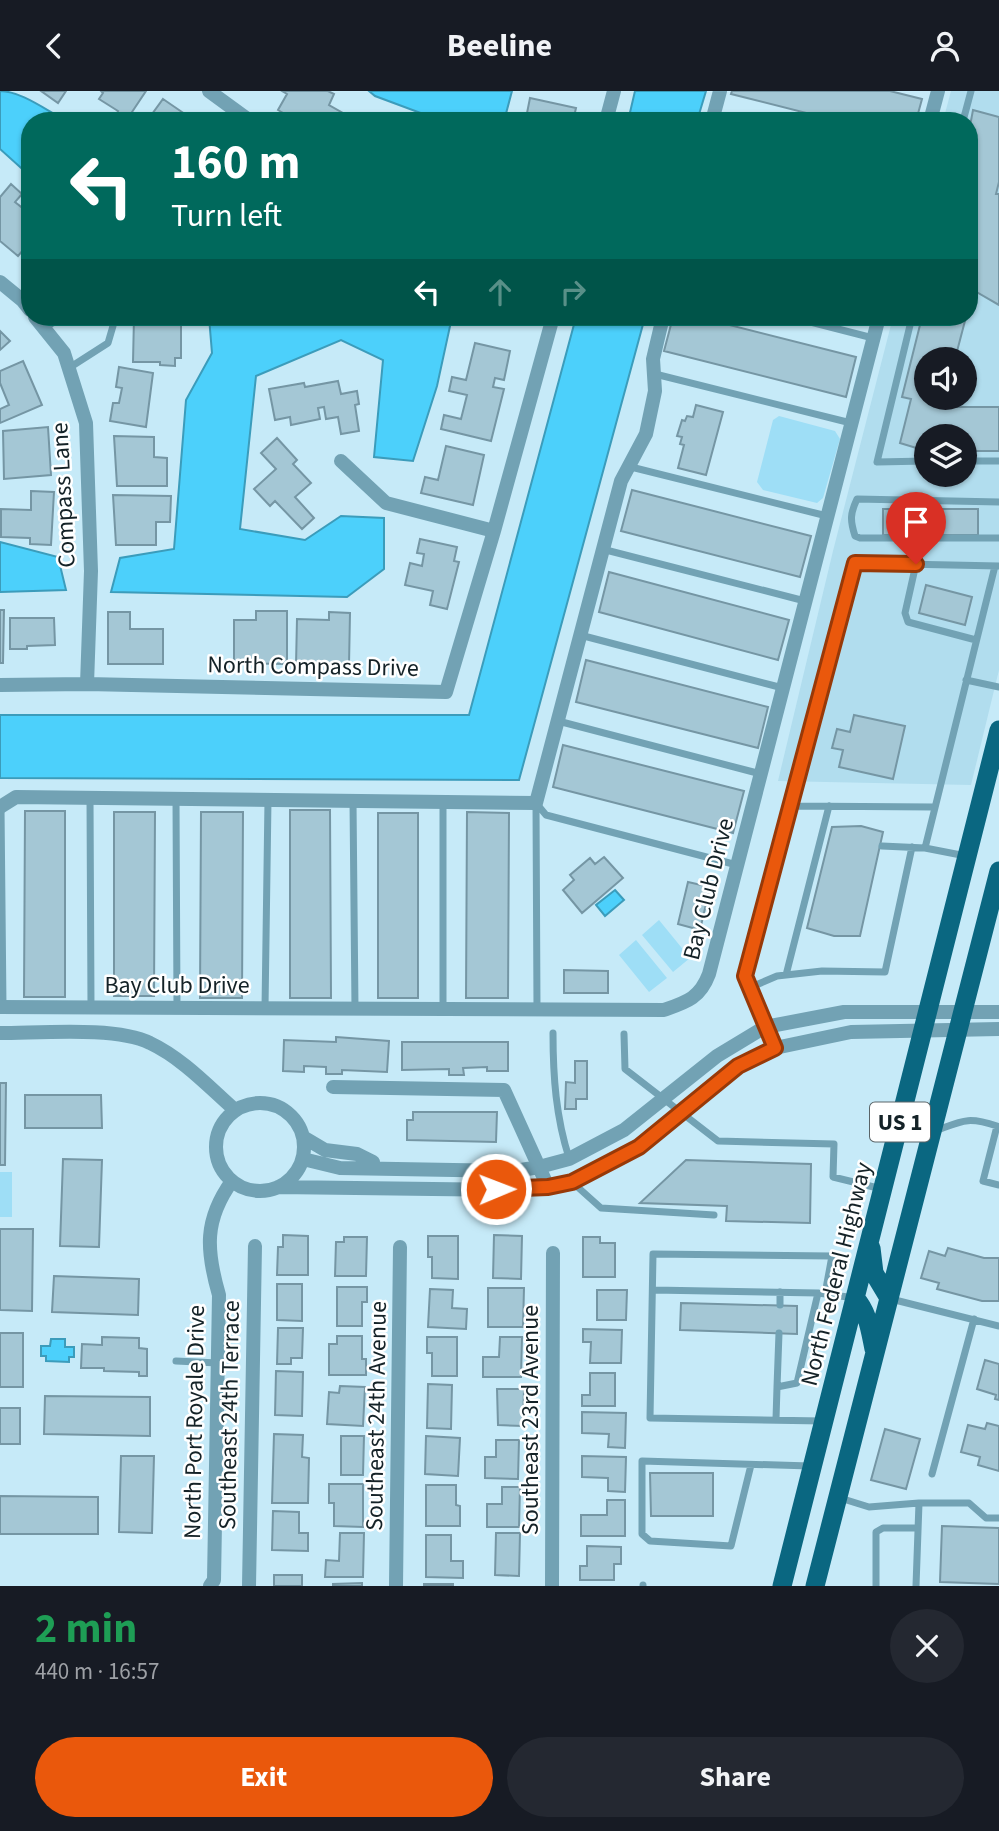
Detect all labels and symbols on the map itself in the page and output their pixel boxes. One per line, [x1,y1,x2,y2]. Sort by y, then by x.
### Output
street label: Compass Lane [42,421,85,568]
pin [886,492,946,564]
street label: North Compass Drive [207,647,419,686]
street label: Bay Club Drive [674,814,743,964]
street label: Bay Club Drive [104,968,250,1003]
road number: US 1 [870,1103,930,1141]
position arrow [459,1152,533,1226]
street label: North Federal Highway [792,1159,881,1390]
street label: Southeast 24th Terrace [210,1300,249,1530]
street label: Southeast 24th Avenue [357,1301,396,1531]
street label: North Port Royale Drive [175,1305,214,1539]
street label: Southeast 23rd Avenue [513,1305,548,1535]

